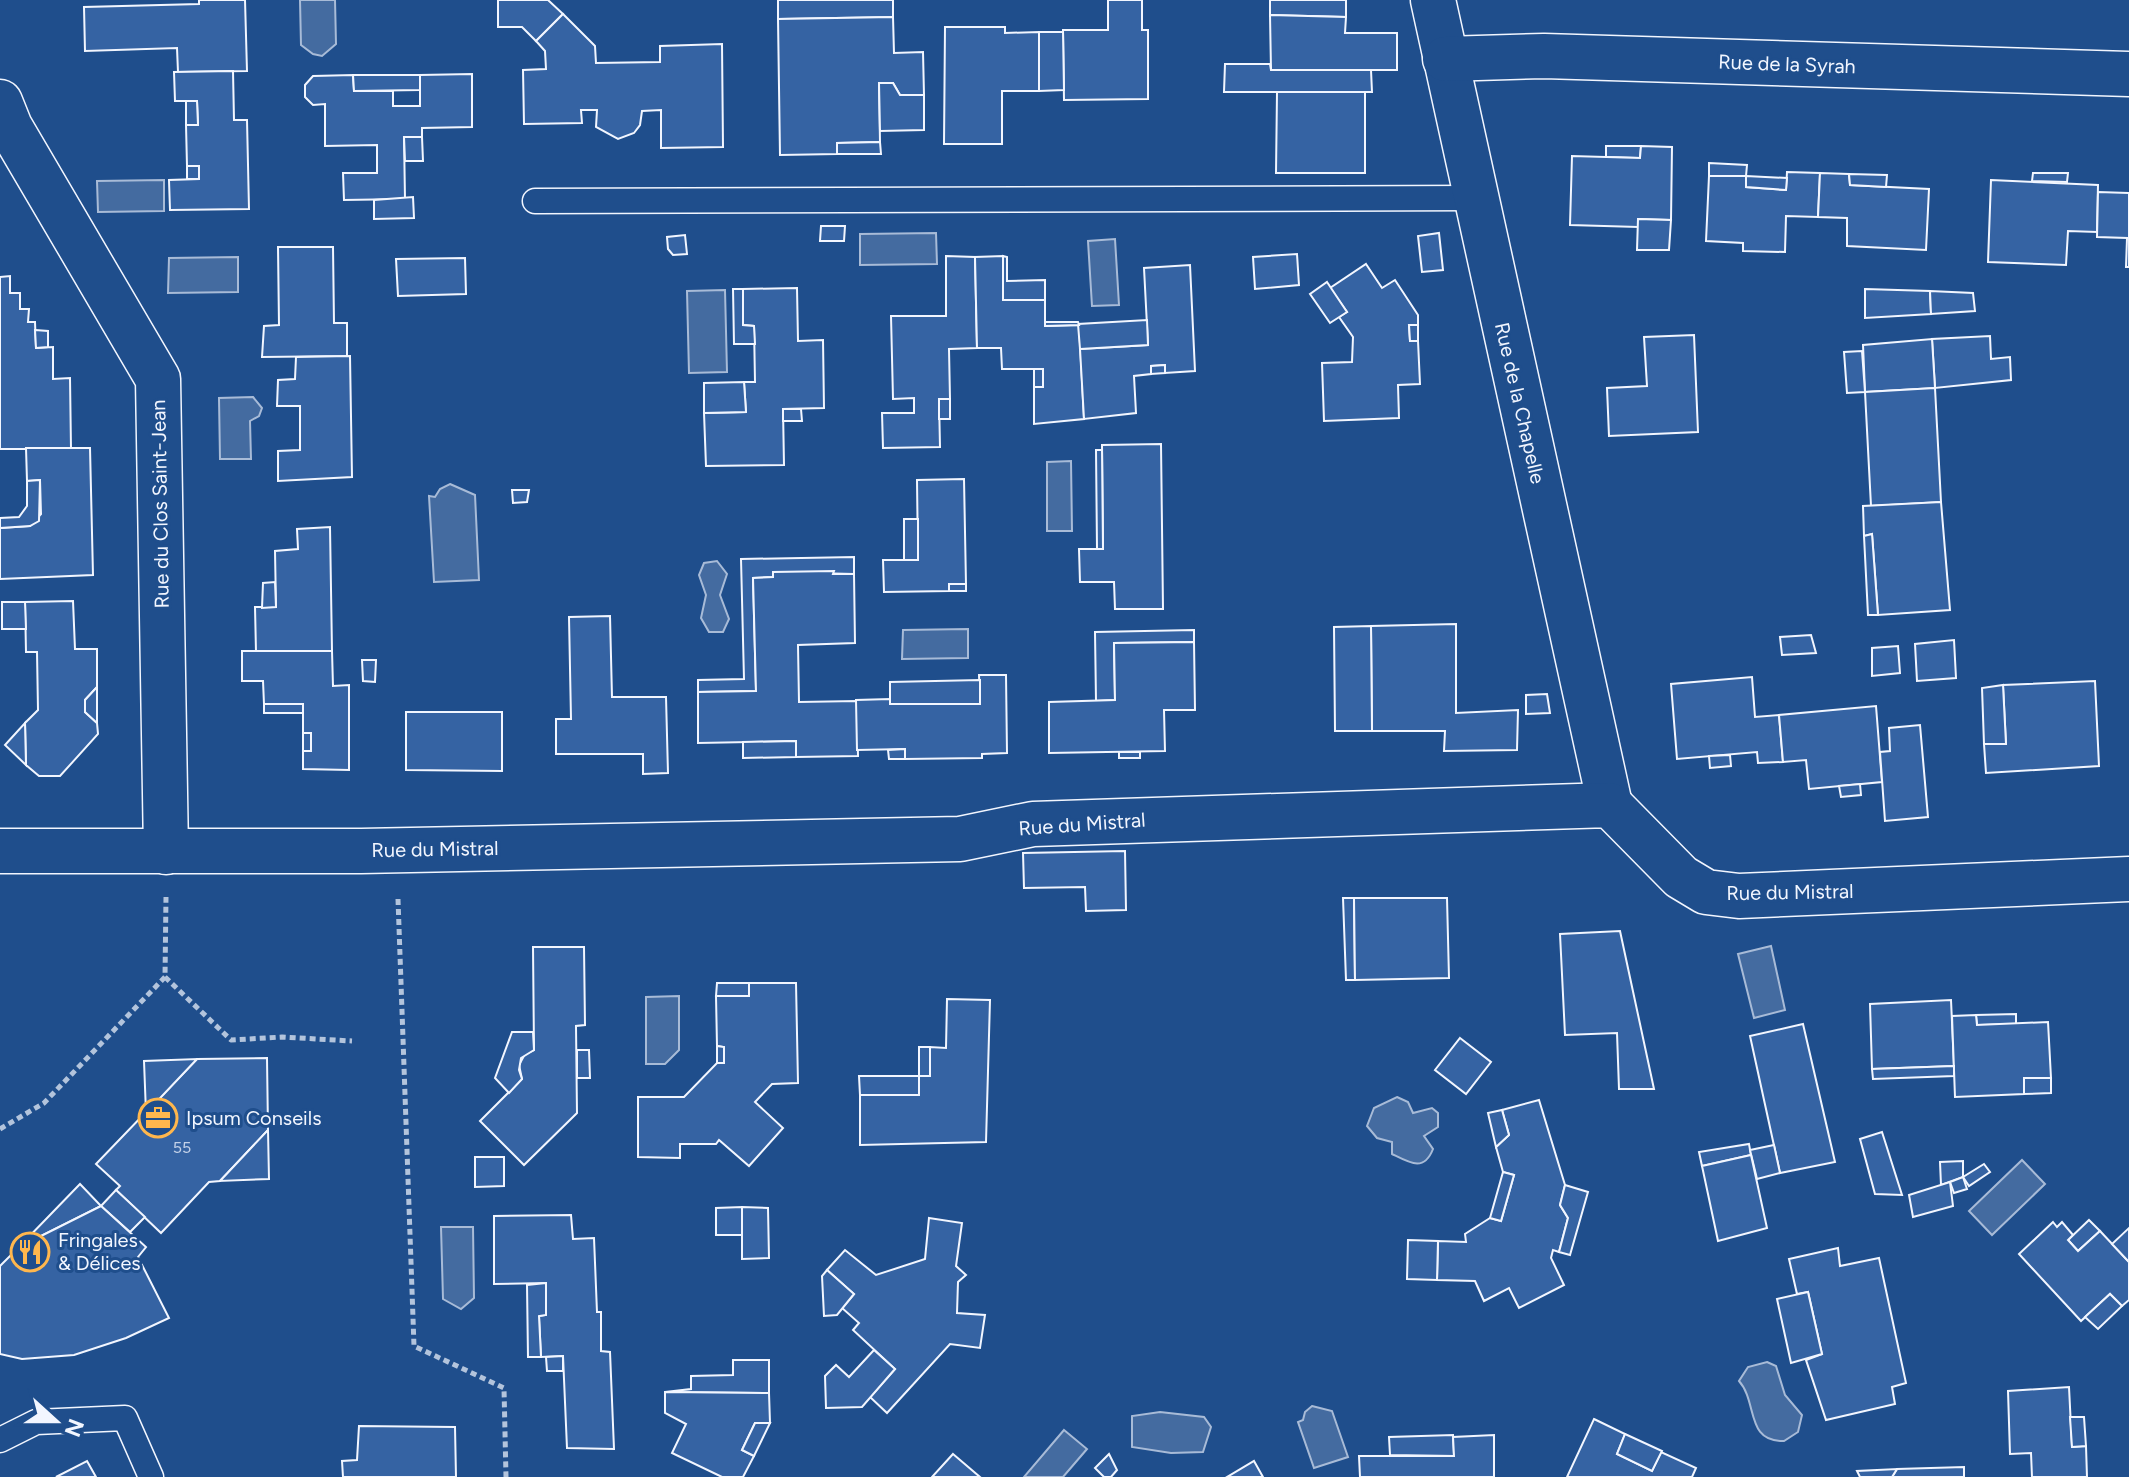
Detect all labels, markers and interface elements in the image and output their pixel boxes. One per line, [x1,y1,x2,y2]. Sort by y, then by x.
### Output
street label: Rue de la Syrah [1718,50,1856,78]
street label: Rue de la Chapelle [1490,320,1550,486]
street label: Rue du Clos Saint-Jean [146,399,174,609]
street label: Rue du Mistral [1018,808,1146,840]
street label: Rue du Mistral [371,836,499,862]
street label: Rue du Mistral [1726,879,1854,905]
office icon: Ipsum Conseils [137,1097,179,1139]
place label: Ipsum Conseils [186,1106,321,1130]
house number: 55 [173,1138,191,1157]
place label: Fringales & Délices [58,1228,141,1275]
restaurant icon: Fringales & Délices [9,1231,51,1273]
north arrow [16,1381,96,1461]
text: N [59,1415,90,1441]

